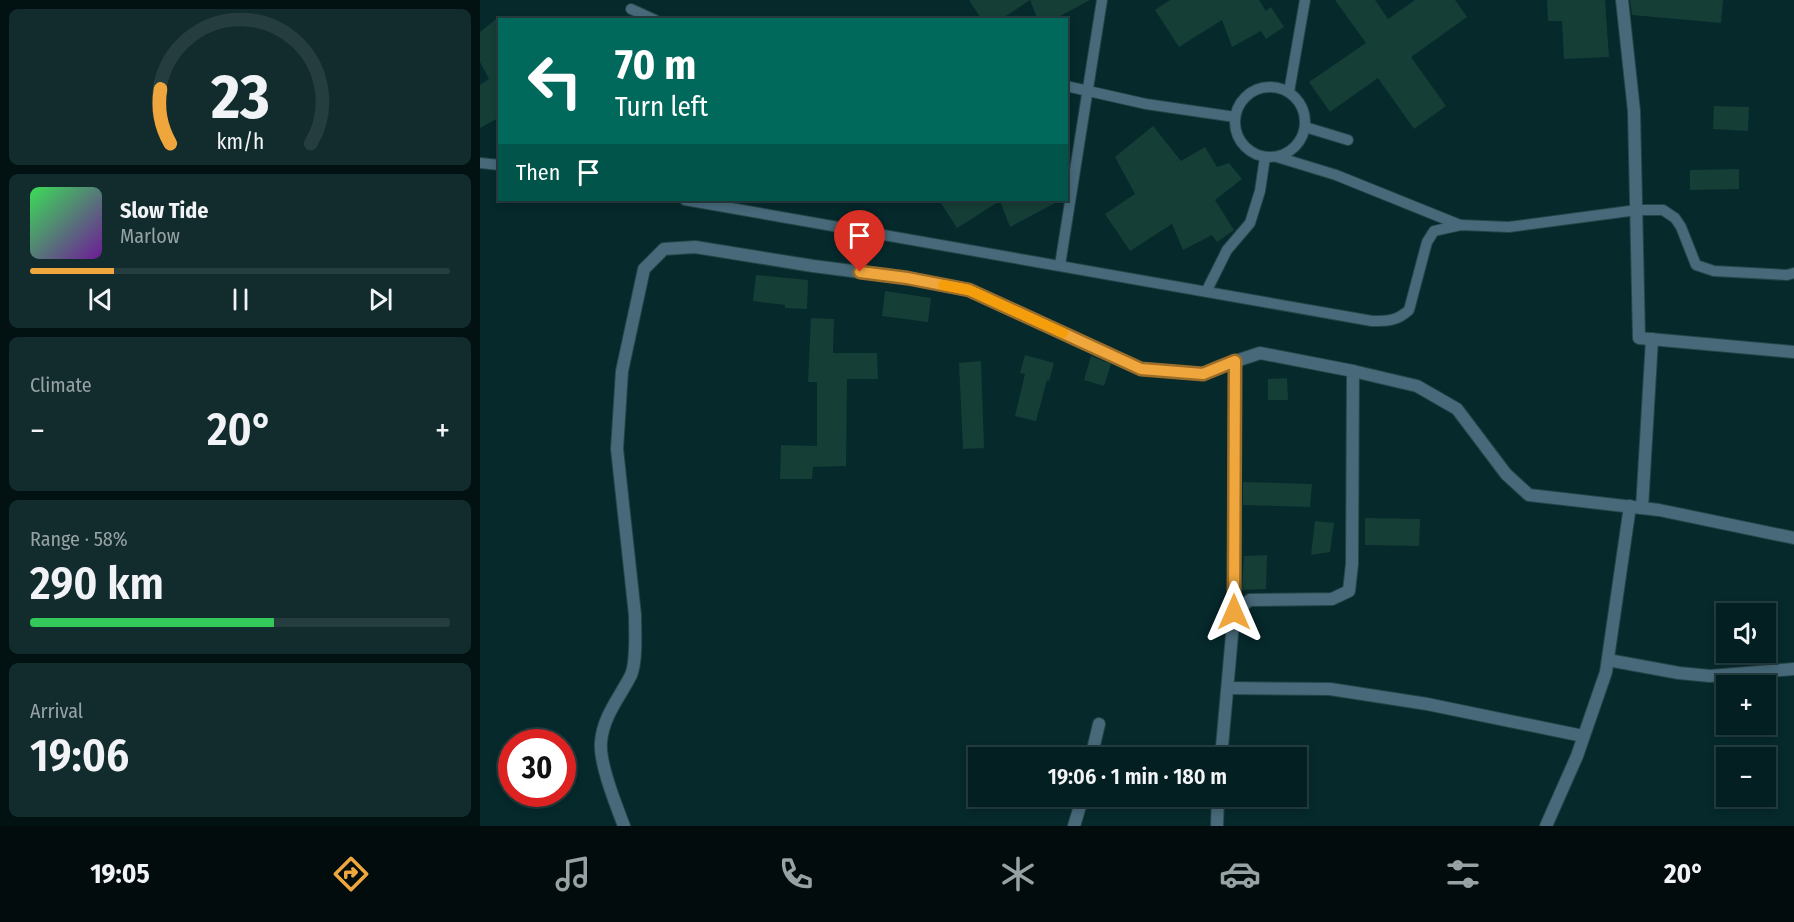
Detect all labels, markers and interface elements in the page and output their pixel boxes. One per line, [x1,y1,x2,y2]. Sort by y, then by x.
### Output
text: 70 m [615,40,696,90]
icon: left [516,42,594,120]
text: 23 [210,60,269,135]
text: Turn left [615,91,708,123]
text: km/h [216,129,264,155]
icon: arrive [572,156,605,189]
text: Then [516,159,560,186]
text: Slow Tide [120,197,208,224]
pin [834,210,885,272]
icon: arrive [843,219,876,252]
text: Marlow [120,224,180,248]
icon: previous [84,283,117,316]
icon: pause [224,283,257,316]
icon: next [364,283,397,316]
text: Climate [30,373,92,397]
text: 20° [207,403,273,457]
text: − [30,411,45,451]
text: + [435,411,450,451]
text: Range · 58% [30,527,128,551]
text: 290 km [30,557,164,611]
position arrow [1202,580,1266,644]
map controls [1716,603,1776,807]
button: sound [1716,603,1776,663]
button: + [1716,675,1776,735]
text: Arrival [30,699,83,723]
text: 19:06 [30,729,129,783]
speed limit sign: 30 [498,729,576,807]
button: − [1716,747,1776,807]
text: 19:06 · 1 min · 180 m [1048,763,1227,790]
icon: directions [330,853,372,895]
icon: music [552,853,594,895]
icon: phone [775,853,817,895]
icon: climate [997,853,1039,895]
icon: car [1219,853,1261,895]
icon: filters [1442,853,1484,895]
text: 19:05 [90,858,150,890]
text: 20° [1664,858,1704,890]

